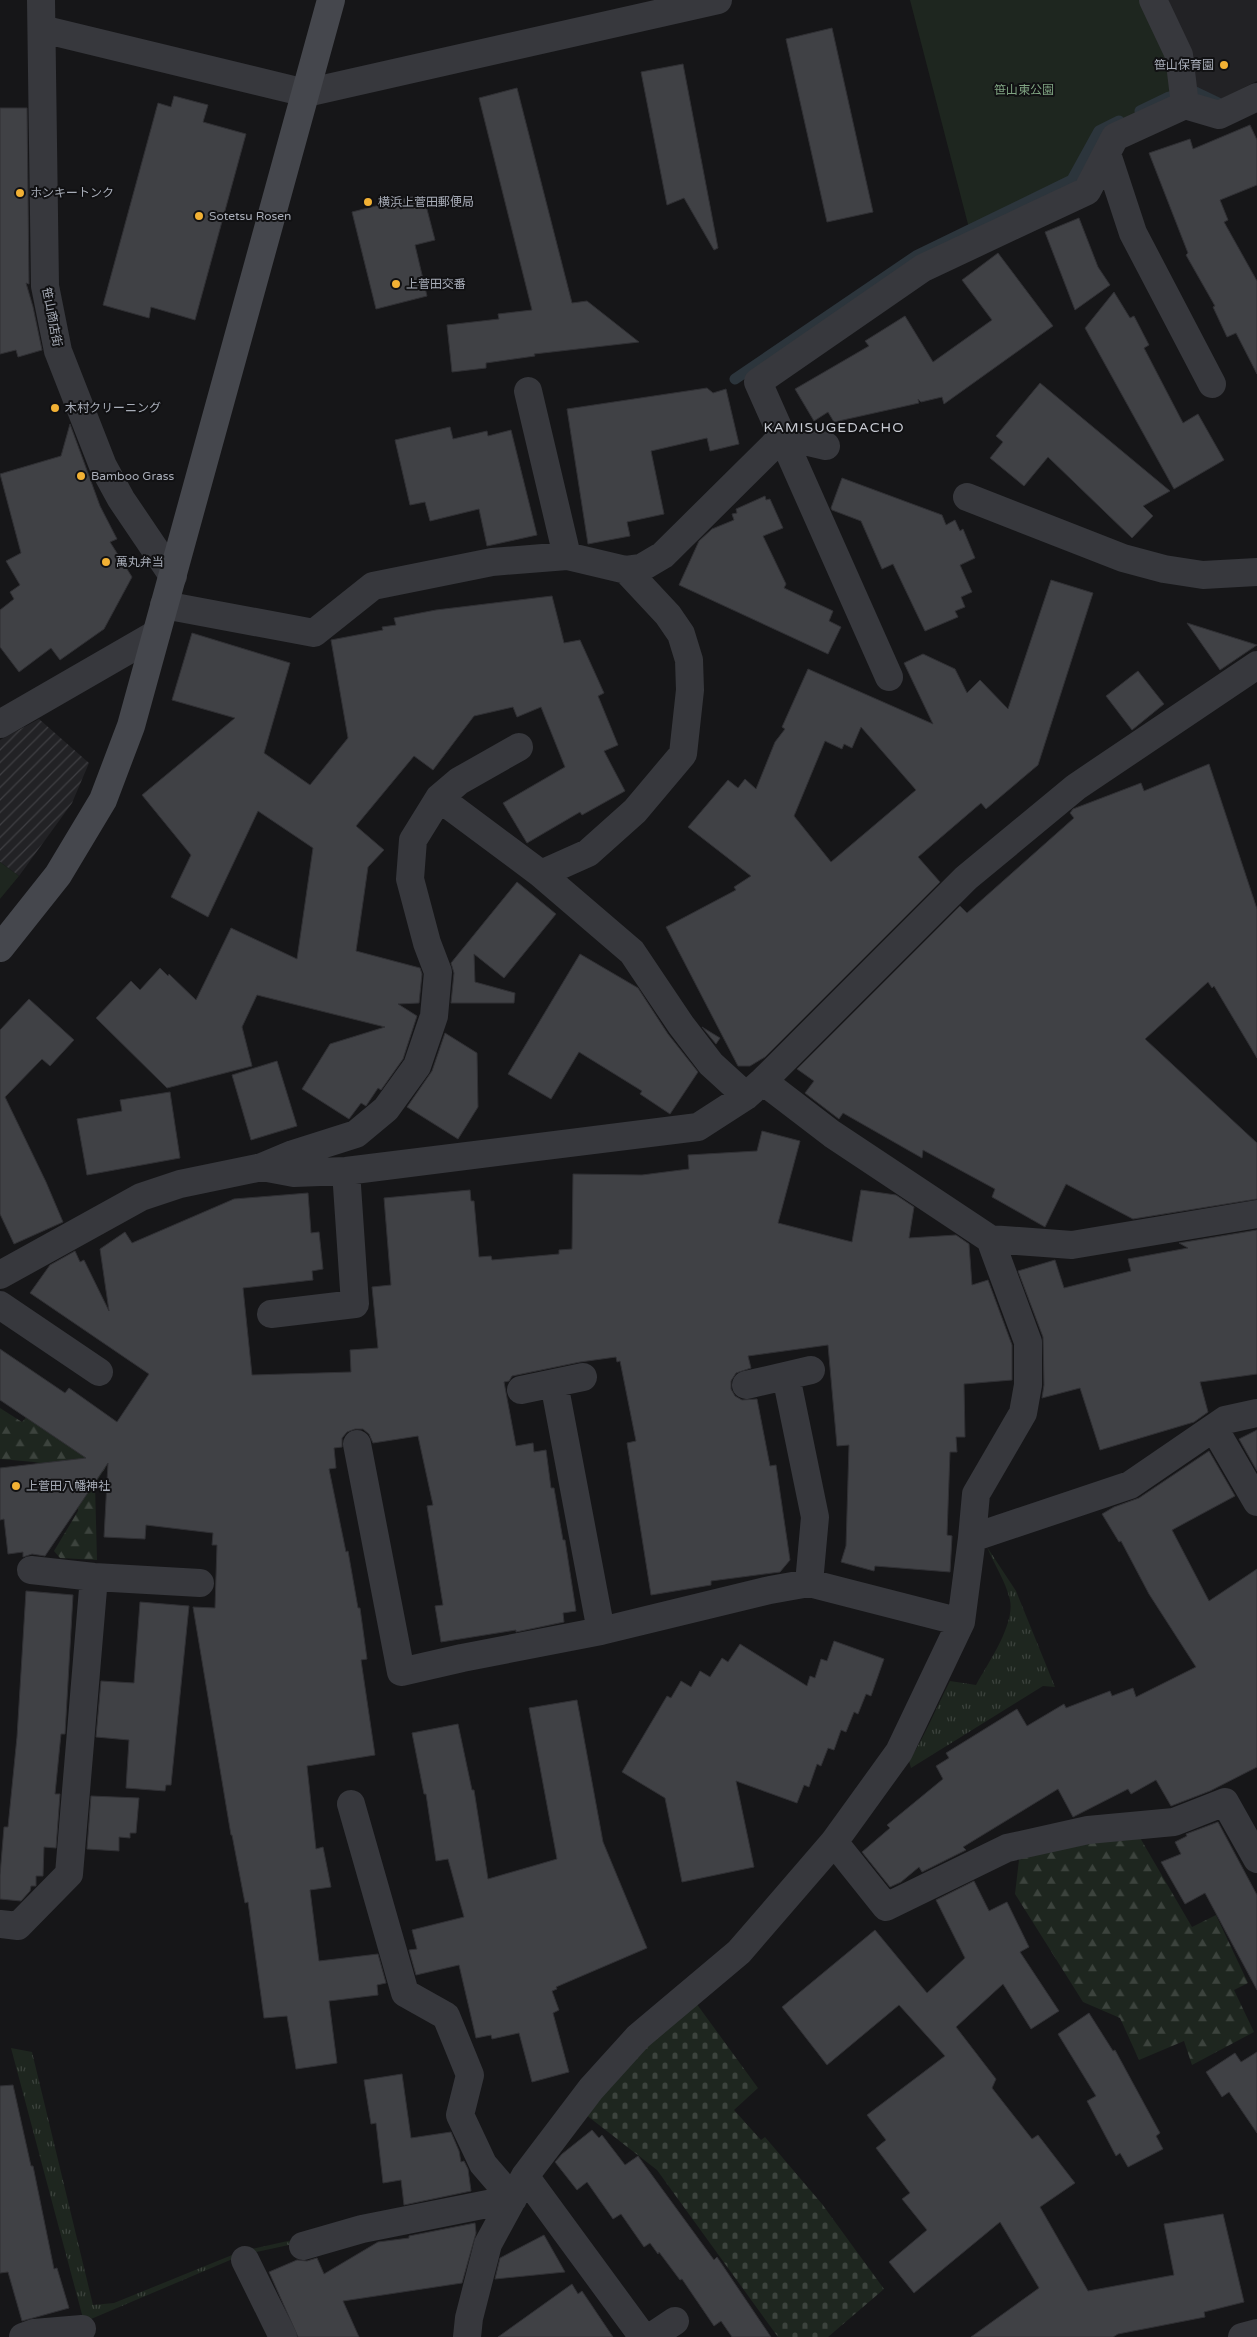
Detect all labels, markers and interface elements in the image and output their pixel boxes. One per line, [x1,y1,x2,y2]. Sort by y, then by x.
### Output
place label: 笹山保育園 [1154,58,1214,72]
marker: 笹山保育園 [1218,59,1230,71]
park label: 笹山東公園 [994,83,1054,97]
place label: ホンキートンク [30,186,114,200]
marker: ホンキートンク [14,187,26,199]
place label: 横浜上菅田郵便局 [378,195,474,209]
marker: 横浜上菅田郵便局 [362,196,374,208]
place label: Sotetsu Rosen [209,209,291,223]
marker: Sotetsu Rosen [193,210,205,222]
place label: 上菅田交番 [406,277,466,291]
marker: 上菅田交番 [390,278,402,290]
street label: 笹山商店街 [39,286,65,348]
place label: 木村クリーニング [65,401,161,415]
marker: 木村クリーニング [49,402,61,414]
district label: KAMISUGEDACHO [763,419,905,436]
place label: Bamboo Grass [91,469,175,483]
marker: Bamboo Grass [75,470,87,482]
place label: 萬丸弁当 [116,555,164,569]
marker: 萬丸弁当 [100,556,112,568]
place label: 上菅田八幡神社 [26,1479,110,1493]
marker: 上菅田八幡神社 [10,1480,22,1492]

